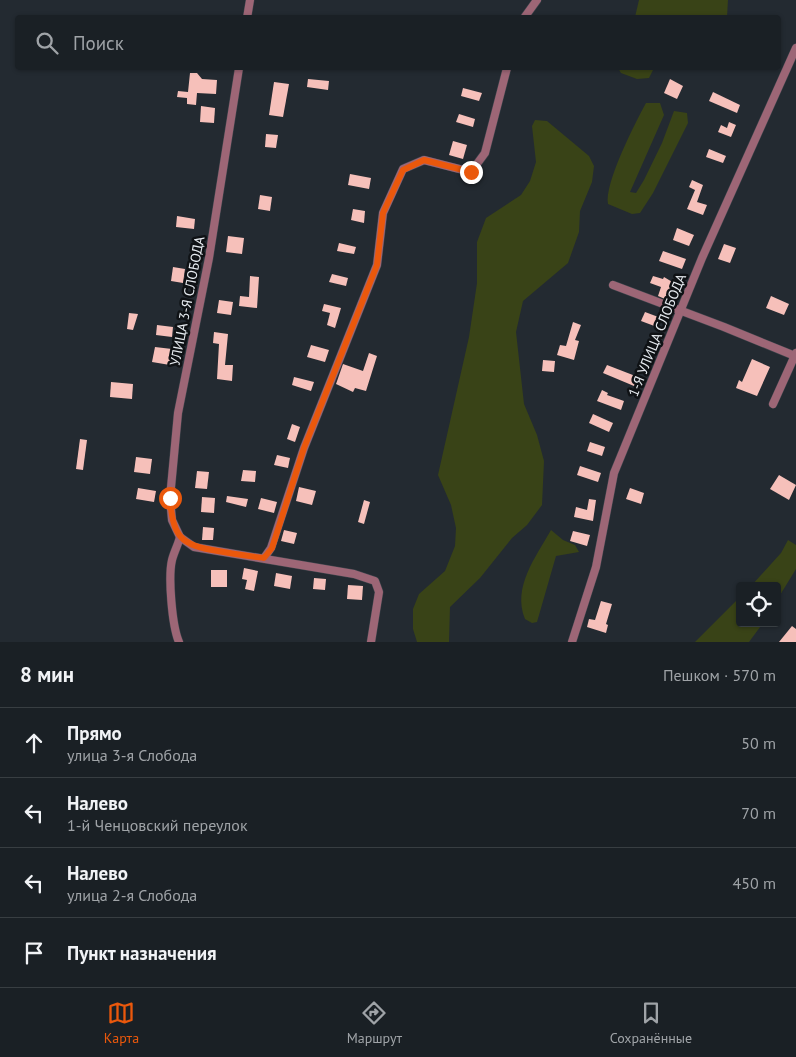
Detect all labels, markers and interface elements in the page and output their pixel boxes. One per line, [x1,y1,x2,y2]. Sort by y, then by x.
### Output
search box [15,15,781,70]
icon: search [33,29,61,57]
text: Поиск [73,31,124,55]
route end [460,161,483,184]
street label: УЛИЦА 3-Я СЛОБОДА [166,234,209,367]
street label: 1-Я УЛИЦА СЛОБОДА [624,270,690,399]
route start [159,487,182,510]
map controls [736,582,781,627]
button: locate [736,582,781,627]
text: 8 мин [20,661,74,688]
text: Пешком · 570 m [663,665,776,685]
text: Прямо [67,721,122,745]
icon: ahead [20,729,48,757]
text: 50 m [741,733,776,753]
text: улица 3-я Слобода [67,745,197,765]
text: Налево [67,791,128,815]
icon: left [20,799,48,827]
text: 70 m [741,803,776,823]
text: 1-й Ченцовский переулок [67,815,248,835]
text: Налево [67,861,128,885]
icon: left [20,869,48,897]
text: 450 m [733,873,776,893]
text: улица 2-я Слобода [67,885,197,905]
icon: arrive [20,939,48,967]
text: Пункт назначения [67,941,217,965]
tab: Карта [104,999,139,1047]
tab: Маршрут [347,999,402,1047]
tab: Сохранённые [610,999,692,1047]

